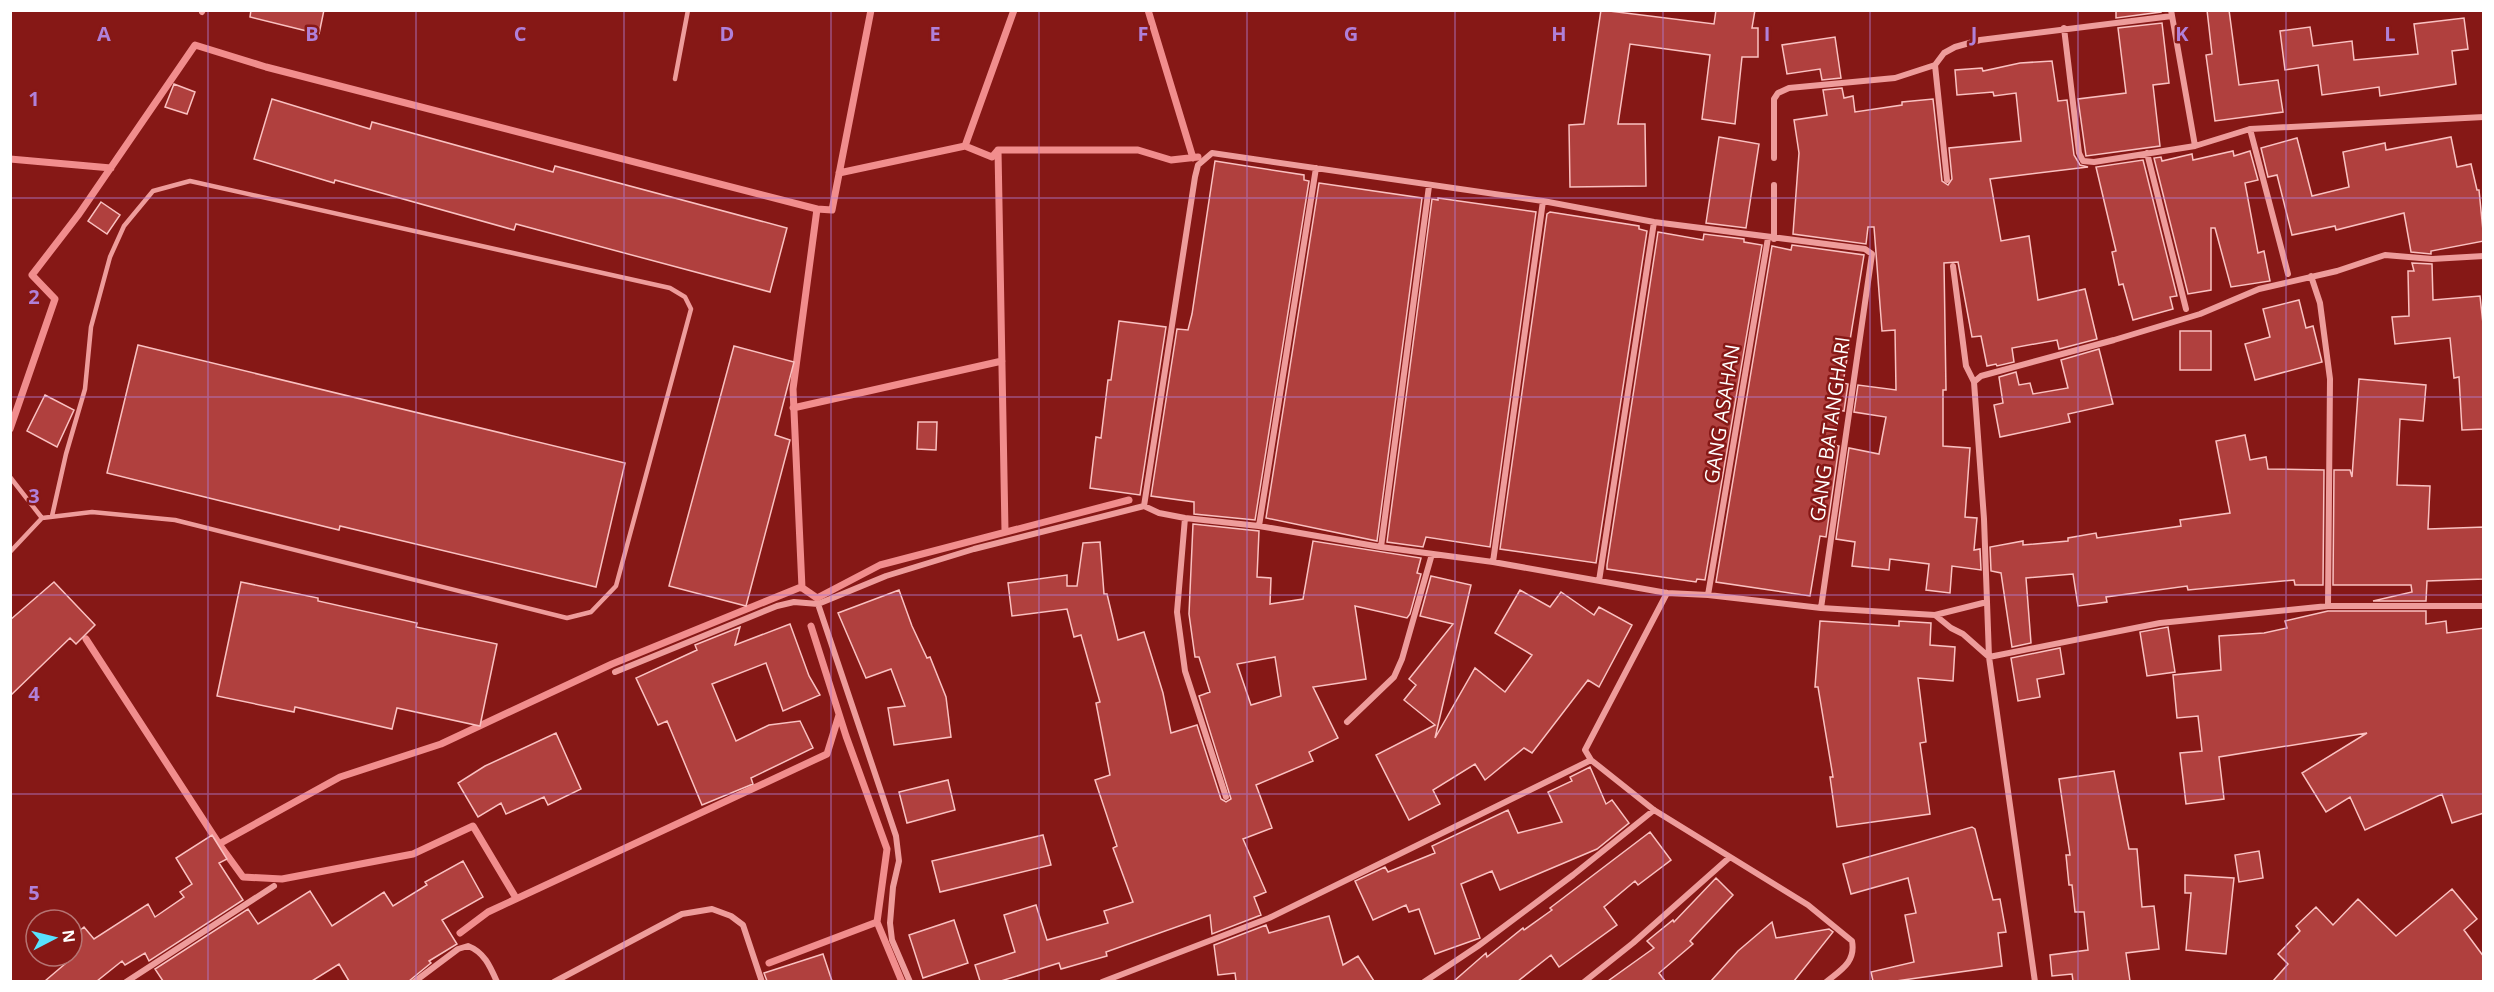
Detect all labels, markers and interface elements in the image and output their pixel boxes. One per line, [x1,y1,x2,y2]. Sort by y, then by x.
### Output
text: A [97,20,111,47]
text: B [305,20,319,47]
text: C [514,20,527,47]
text: D [720,20,734,47]
text: E [929,20,941,47]
text: F [1138,20,1148,47]
text: G [1344,20,1358,47]
text: H [1551,20,1567,47]
text: I [1764,20,1770,47]
text: J [1969,20,1977,47]
text: K [2175,20,2189,47]
text: L [2384,20,2396,47]
text: 1 [28,85,40,112]
text: 2 [28,283,40,310]
street label: GANG BATANGHARI [1803,335,1856,523]
street label: GANG ASAHAN [1697,342,1746,486]
text: 3 [28,482,40,509]
text: 4 [28,680,40,707]
text: 5 [28,879,40,906]
north arrow [24,908,84,968]
text: N [57,928,81,944]

